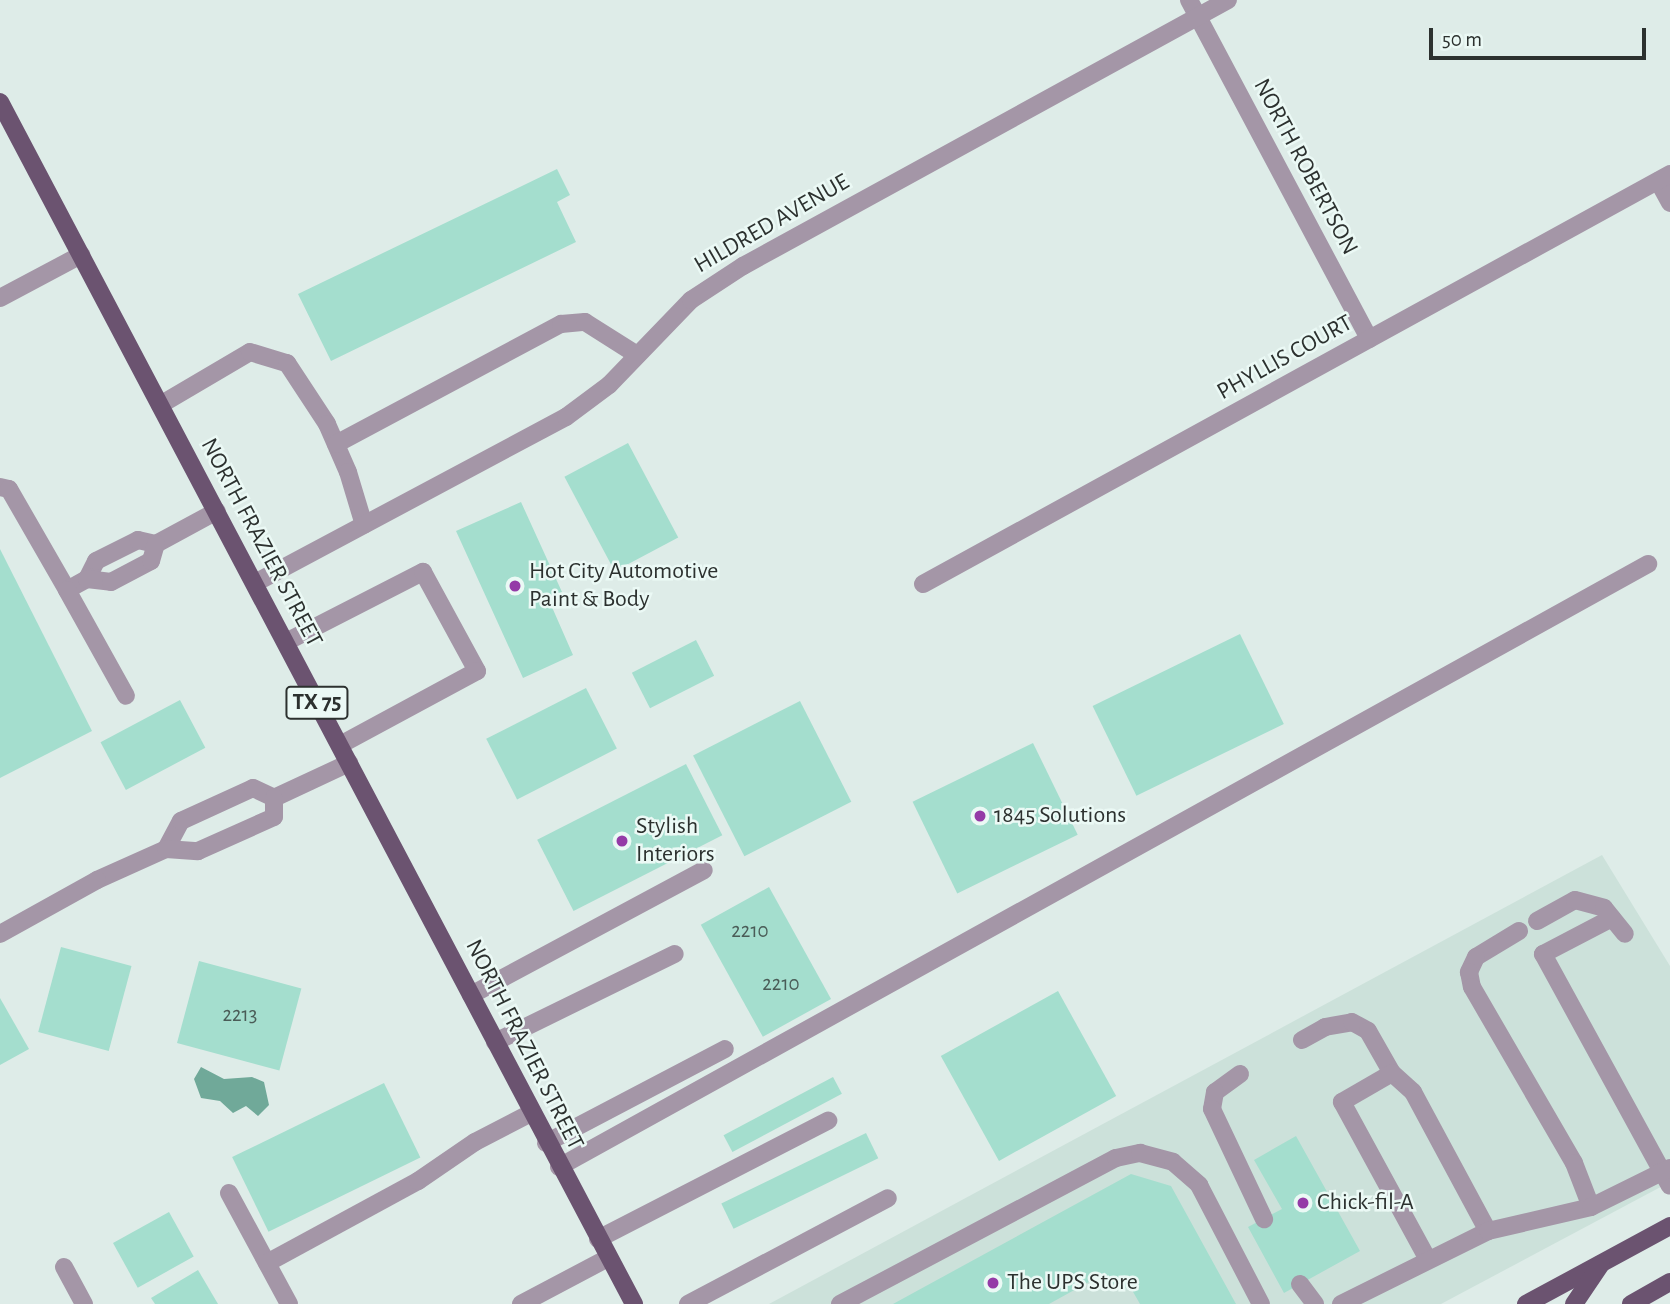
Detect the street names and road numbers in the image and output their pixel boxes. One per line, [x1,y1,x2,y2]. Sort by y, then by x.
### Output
street label: NORTH ROBERTSON [1246,74,1364,260]
street label: HILDRED AVENUE [689,168,855,280]
street label: PHYLLIS COURT [1212,309,1358,407]
street label: NORTH FRAZIER STREET [194,434,328,652]
road number: TX 75 [284,684,350,722]
street label: NORTH FRAZIER STREET [458,935,590,1155]

